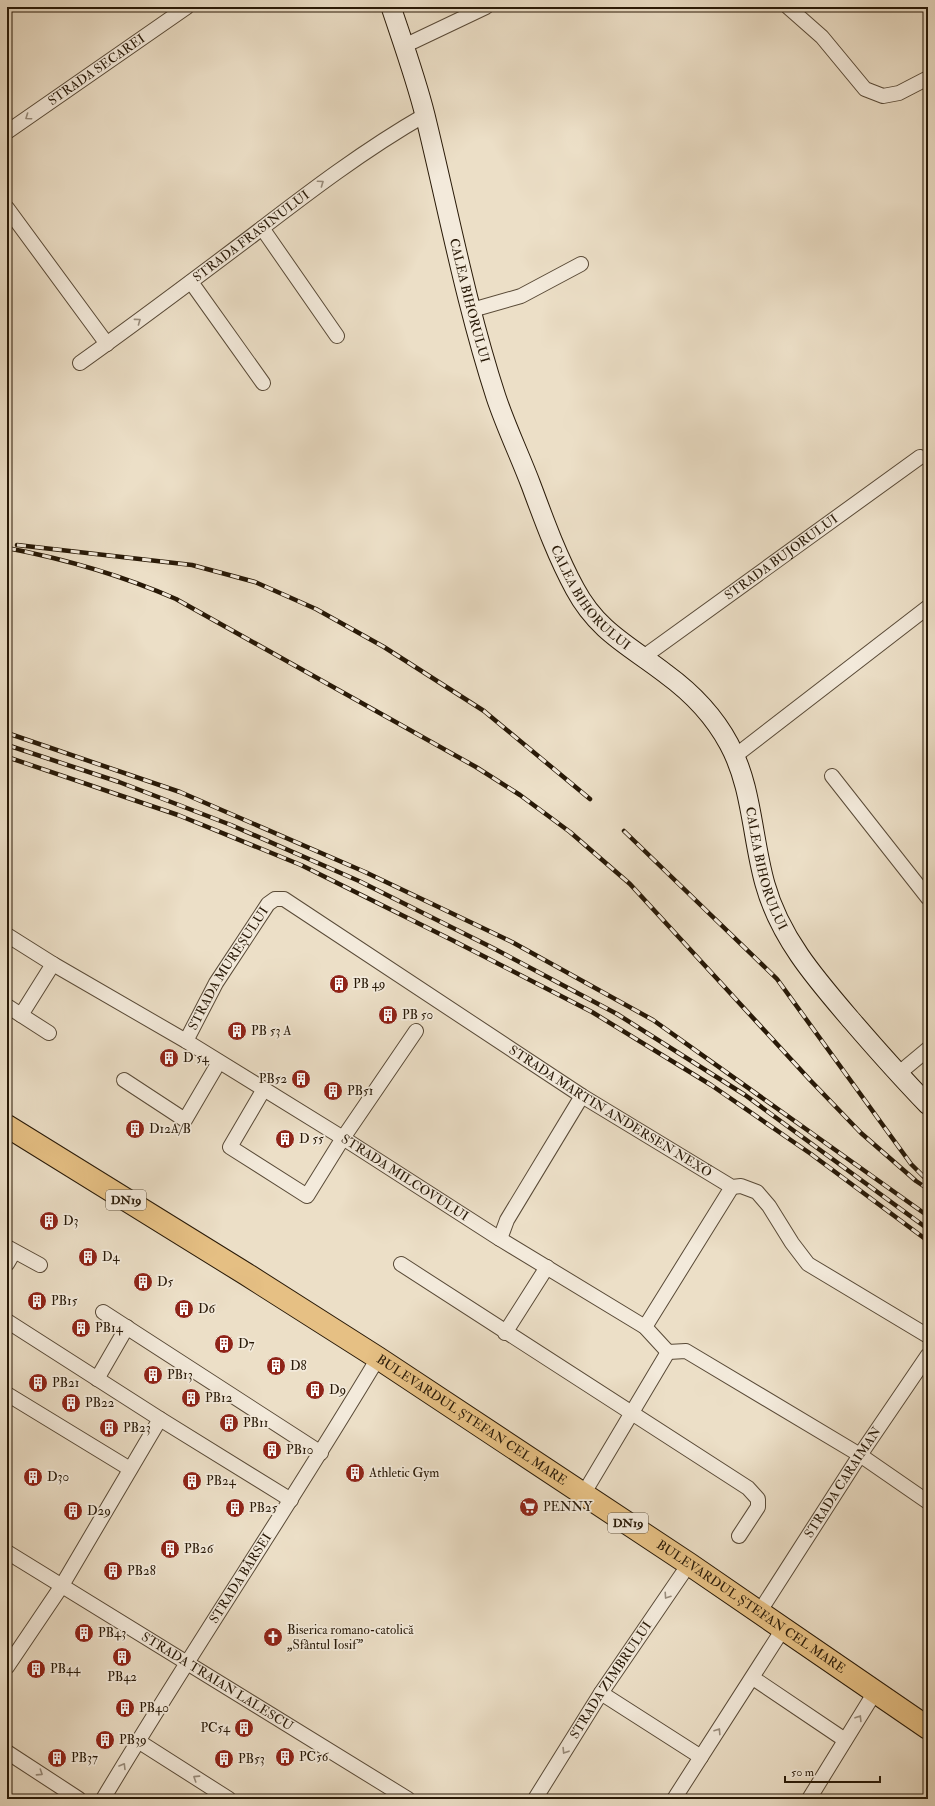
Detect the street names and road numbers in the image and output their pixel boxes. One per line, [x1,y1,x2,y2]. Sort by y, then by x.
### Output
street label: STRADA SECAREI [45,31,148,109]
street label: STRADA FRASINULUI [190,187,313,285]
street label: CALEA BIHORULUI [446,237,493,365]
street label: STRADA BUJORULUI [722,511,841,604]
street label: CALEA BIHORULUI [547,543,633,653]
street label: CALEA BIHORULUI [742,805,791,933]
street label: STRADA MUREȘULUI [185,904,272,1033]
street label: STRADA MARTIN ANDERSEN NEXÖ [506,1042,715,1181]
street label: STRADA MILCOVULUI [338,1131,471,1225]
road number: DN19 [106,1190,146,1210]
street label: BULEVARDUL ȘTEFAN CEL MARE [374,1351,570,1489]
street label: STRADA CARAIMAN [801,1424,885,1541]
road number: DN19 [608,1513,648,1533]
street label: STRADA BÂRSEI [206,1530,275,1626]
street label: BULEVARDUL ȘTEFAN CEL MARE [654,1537,848,1677]
street label: STRADA ZIMBRULUI [566,1618,655,1742]
street label: STRADA TRAIAN LALESCU [138,1629,296,1734]

